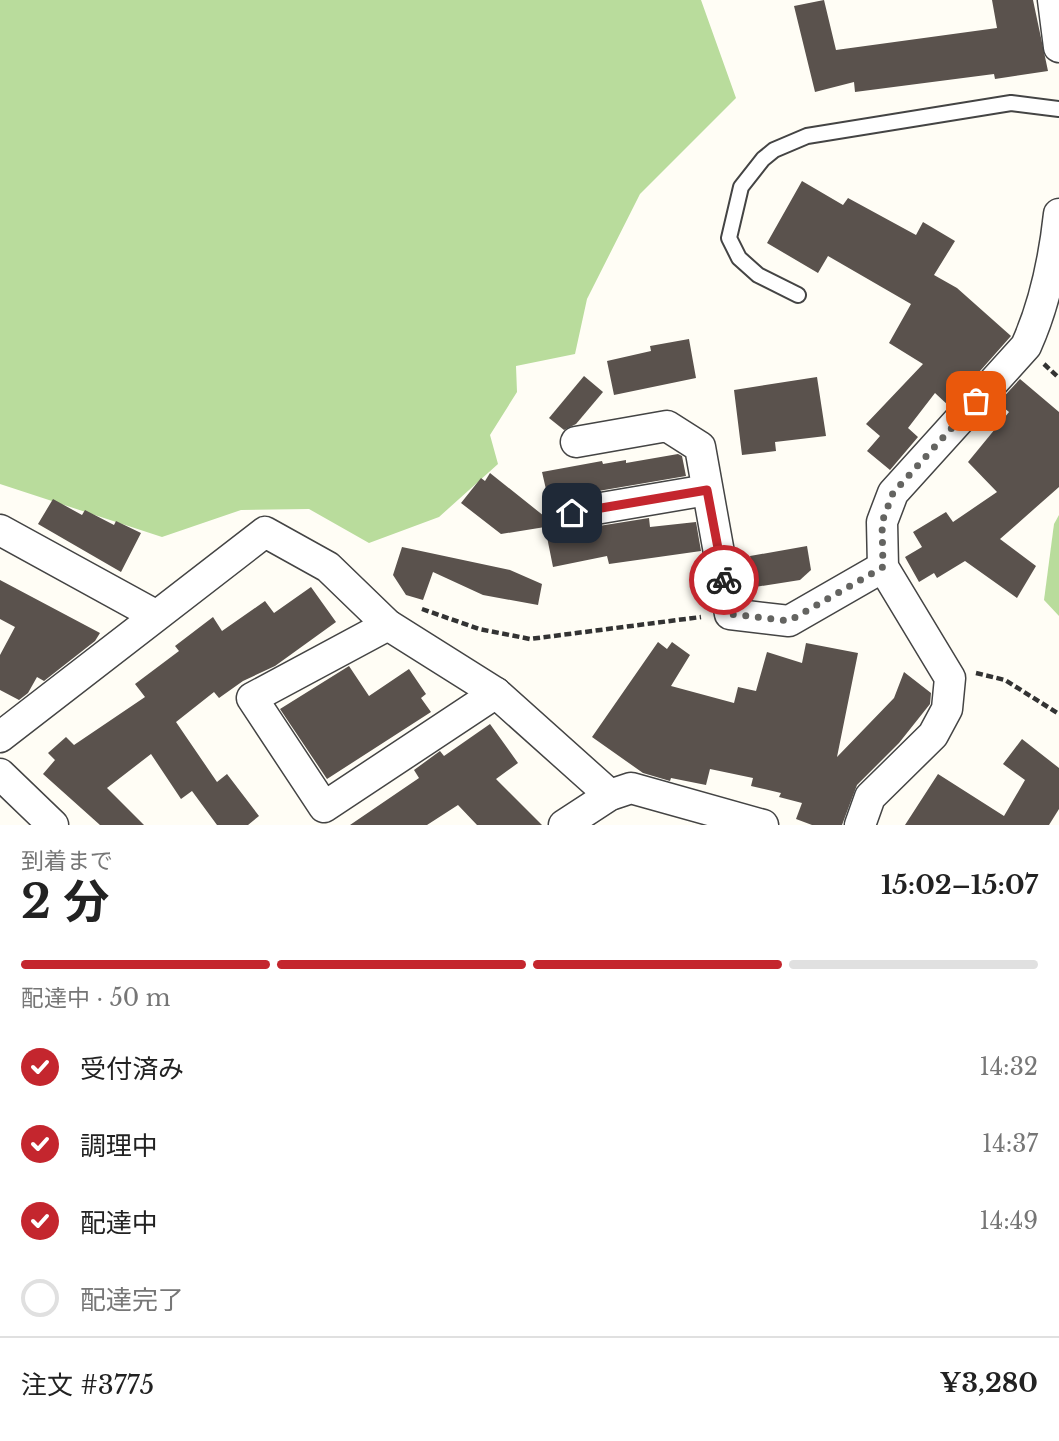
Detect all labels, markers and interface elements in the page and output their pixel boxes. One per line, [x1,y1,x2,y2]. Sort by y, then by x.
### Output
pin [946,371,1006,431]
icon: bag [957,382,995,420]
pin [542,483,602,543]
icon: home [553,494,591,532]
courier [689,545,759,615]
icon: bike [705,561,743,599]
text: 到着まで [21,847,113,875]
text: 15:02–15:07 [881,869,1038,901]
text: 2 分 [21,873,109,930]
text: 配達中 · 50 m [21,984,171,1012]
icon: check [21,1048,59,1086]
text: 受付済み [80,1053,184,1085]
text: 14:32 [979,1053,1038,1081]
icon: check [21,1125,59,1163]
text: 調理中 [80,1130,158,1162]
text: 14:37 [982,1130,1038,1158]
icon: check [21,1202,59,1240]
text: 配達中 [80,1207,158,1239]
text: 14:49 [979,1207,1038,1235]
text: 配達完了 [80,1284,184,1316]
text: ¥3,280 [939,1367,1038,1399]
text: 注文 #3775 [21,1369,154,1401]

